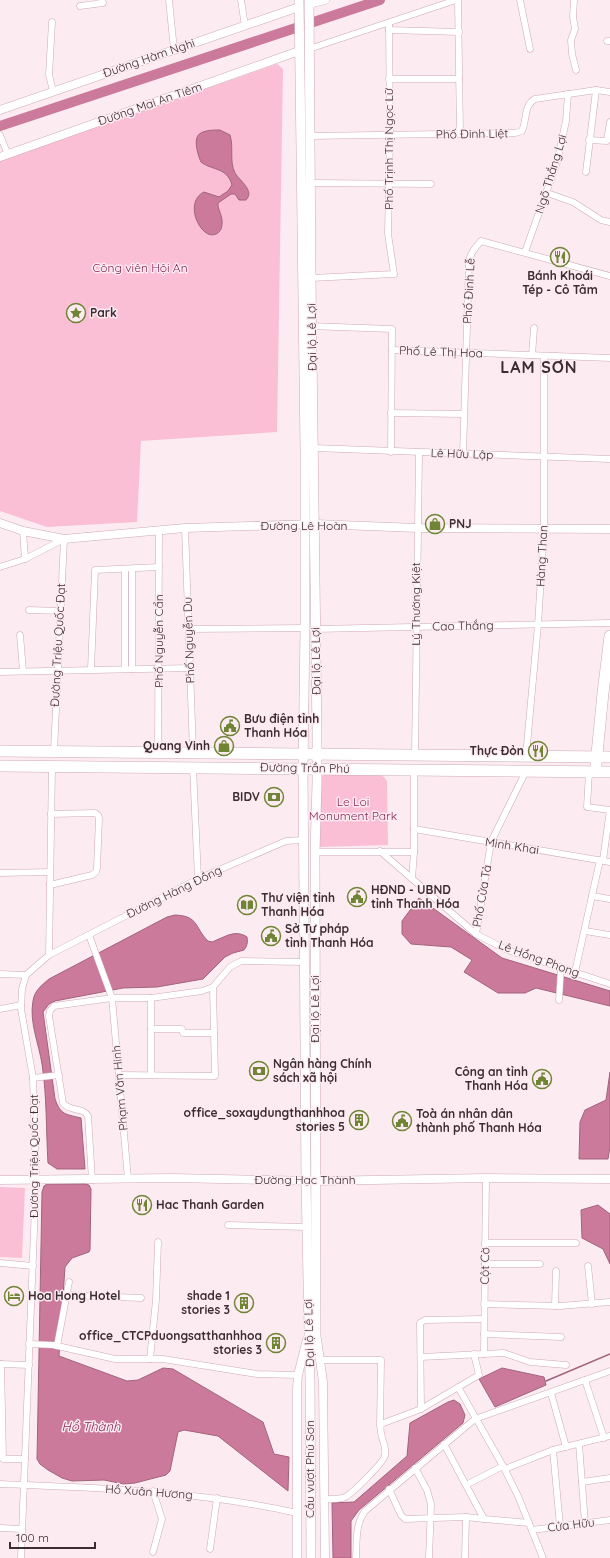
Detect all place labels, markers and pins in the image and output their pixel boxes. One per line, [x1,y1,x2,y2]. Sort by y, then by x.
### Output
restaurant icon: Bánh Khoái Tép - Cô Tâm [549,246,571,268]
place label: Bánh Khoái Tép - Cô Tâm [522,268,598,297]
place icon: Park [65,302,87,324]
place label: Park [90,305,117,320]
shop icon: PNJ [424,513,446,535]
place label: PNJ [449,516,472,531]
place label: Bưu điện tỉnh Thanh Hóa [244,711,319,740]
public building icon: Bưu điện tỉnh Thanh Hóa [219,715,241,737]
shop icon: Quang Vinh [213,735,235,757]
place label: Quang Vinh [143,738,210,753]
restaurant icon: Thực Đỏn [527,740,549,762]
place label: Thực Đỏn [470,743,524,758]
bank icon: BIDV [263,786,285,808]
place label: BIDV [232,789,260,804]
place label: HĐND - UBND tỉnh Thanh Hóa [371,882,460,911]
public building icon: HĐND - UBND tỉnh Thanh Hóa [346,886,368,908]
place label: Thư viện tỉnh Thanh Hóa [261,890,335,919]
library icon: Thư viện tỉnh Thanh Hóa [236,894,258,916]
place label: Sở Tư pháp tỉnh Thanh Hóa [285,921,374,950]
public building icon: Sở Tư pháp tỉnh Thanh Hóa [260,925,282,947]
place label: Ngân hàng Chính sách xã hội [273,1056,372,1085]
bank icon: Ngân hàng Chính sách xã hội [248,1060,270,1082]
place label: Công an tỉnh Thanh Hóa [455,1064,528,1093]
public building icon: Công an tỉnh Thanh Hóa [531,1068,553,1090]
place label: office_soxaydungthanhhoa stories 5 [183,1105,345,1134]
place label: Toà án nhân dân thành phố Thanh Hóa [416,1106,542,1135]
building icon: office_soxaydungthanhhoa stories 5 [348,1109,370,1131]
public building icon: Toà án nhân dân thành phố Thanh Hóa [391,1110,413,1132]
restaurant icon: Hac Thanh Garden [131,1194,153,1216]
place label: Hac Thanh Garden [156,1197,264,1212]
hotel icon: Hoa Hong Hotel [3,1285,25,1307]
place label: Hoa Hong Hotel [28,1288,121,1303]
place label: shade 1 stories 3 [181,1288,230,1317]
building icon: shade 1 stories 3 [233,1292,255,1314]
place label: office_CTCPduongsatthanhhoa stories 3 [79,1328,262,1357]
building icon: office_CTCPduongsatthanhhoa stories 3 [265,1332,287,1354]

